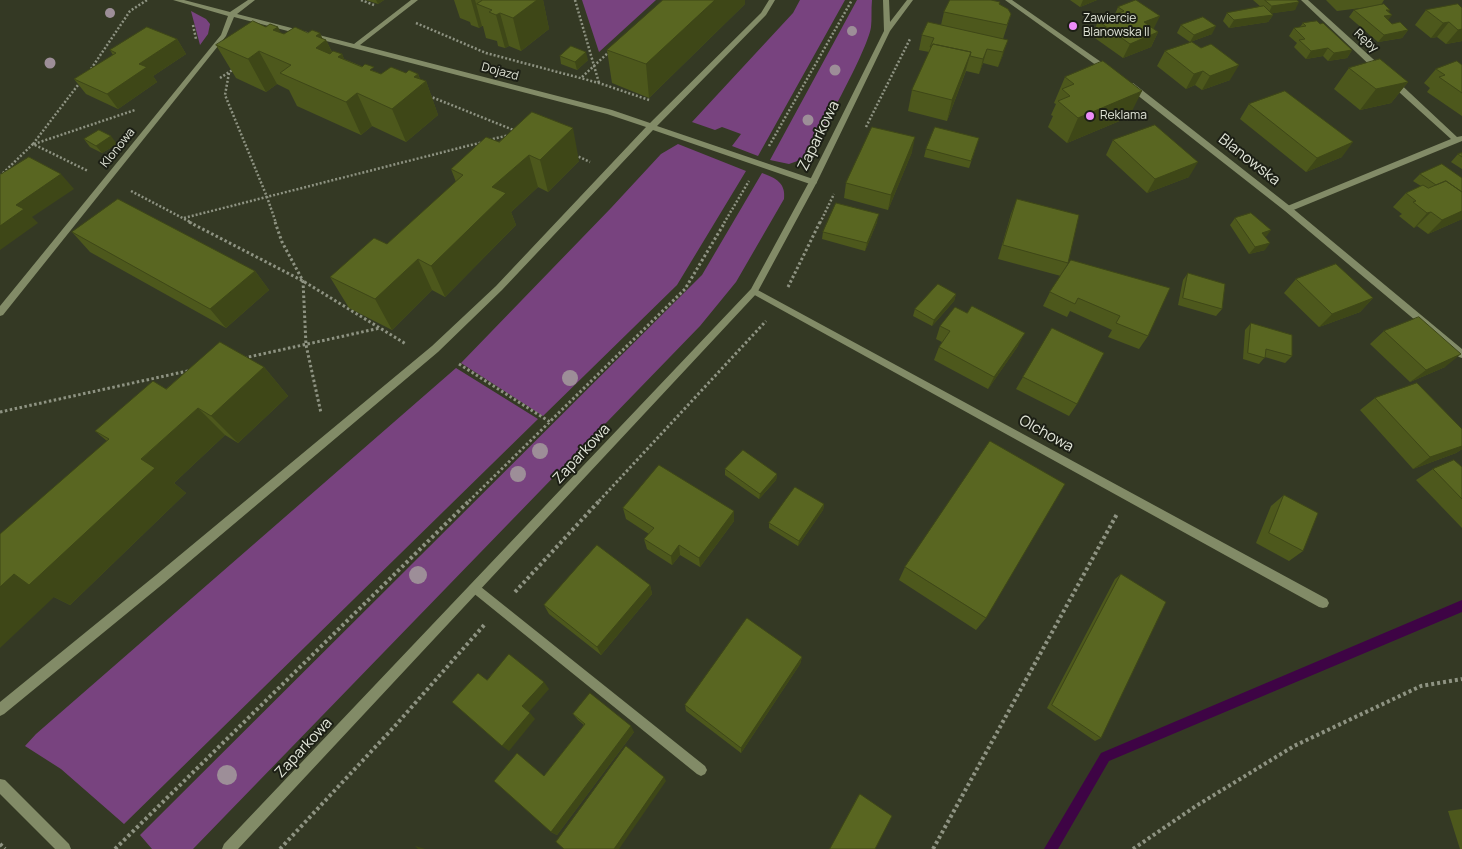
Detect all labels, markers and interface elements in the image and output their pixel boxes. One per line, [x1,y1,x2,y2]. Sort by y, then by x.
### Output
place label: Zawiercie Blanowska II [1083,12,1150,40]
marker: Zawiercie Blanowska II [1067,20,1079,32]
street label: Ręby [1351,26,1381,56]
street label: Dojazd [480,60,520,84]
street label: Zaparkowa [794,98,844,174]
place label: Reklama [1100,109,1147,123]
marker: Reklama [1084,110,1096,122]
street label: Klonowa [98,125,138,171]
street label: Blanowska [1215,130,1283,190]
street label: Olchowa [1016,412,1076,456]
street label: Zaparkowa [550,420,614,488]
street label: Zaparkowa [272,714,336,782]

